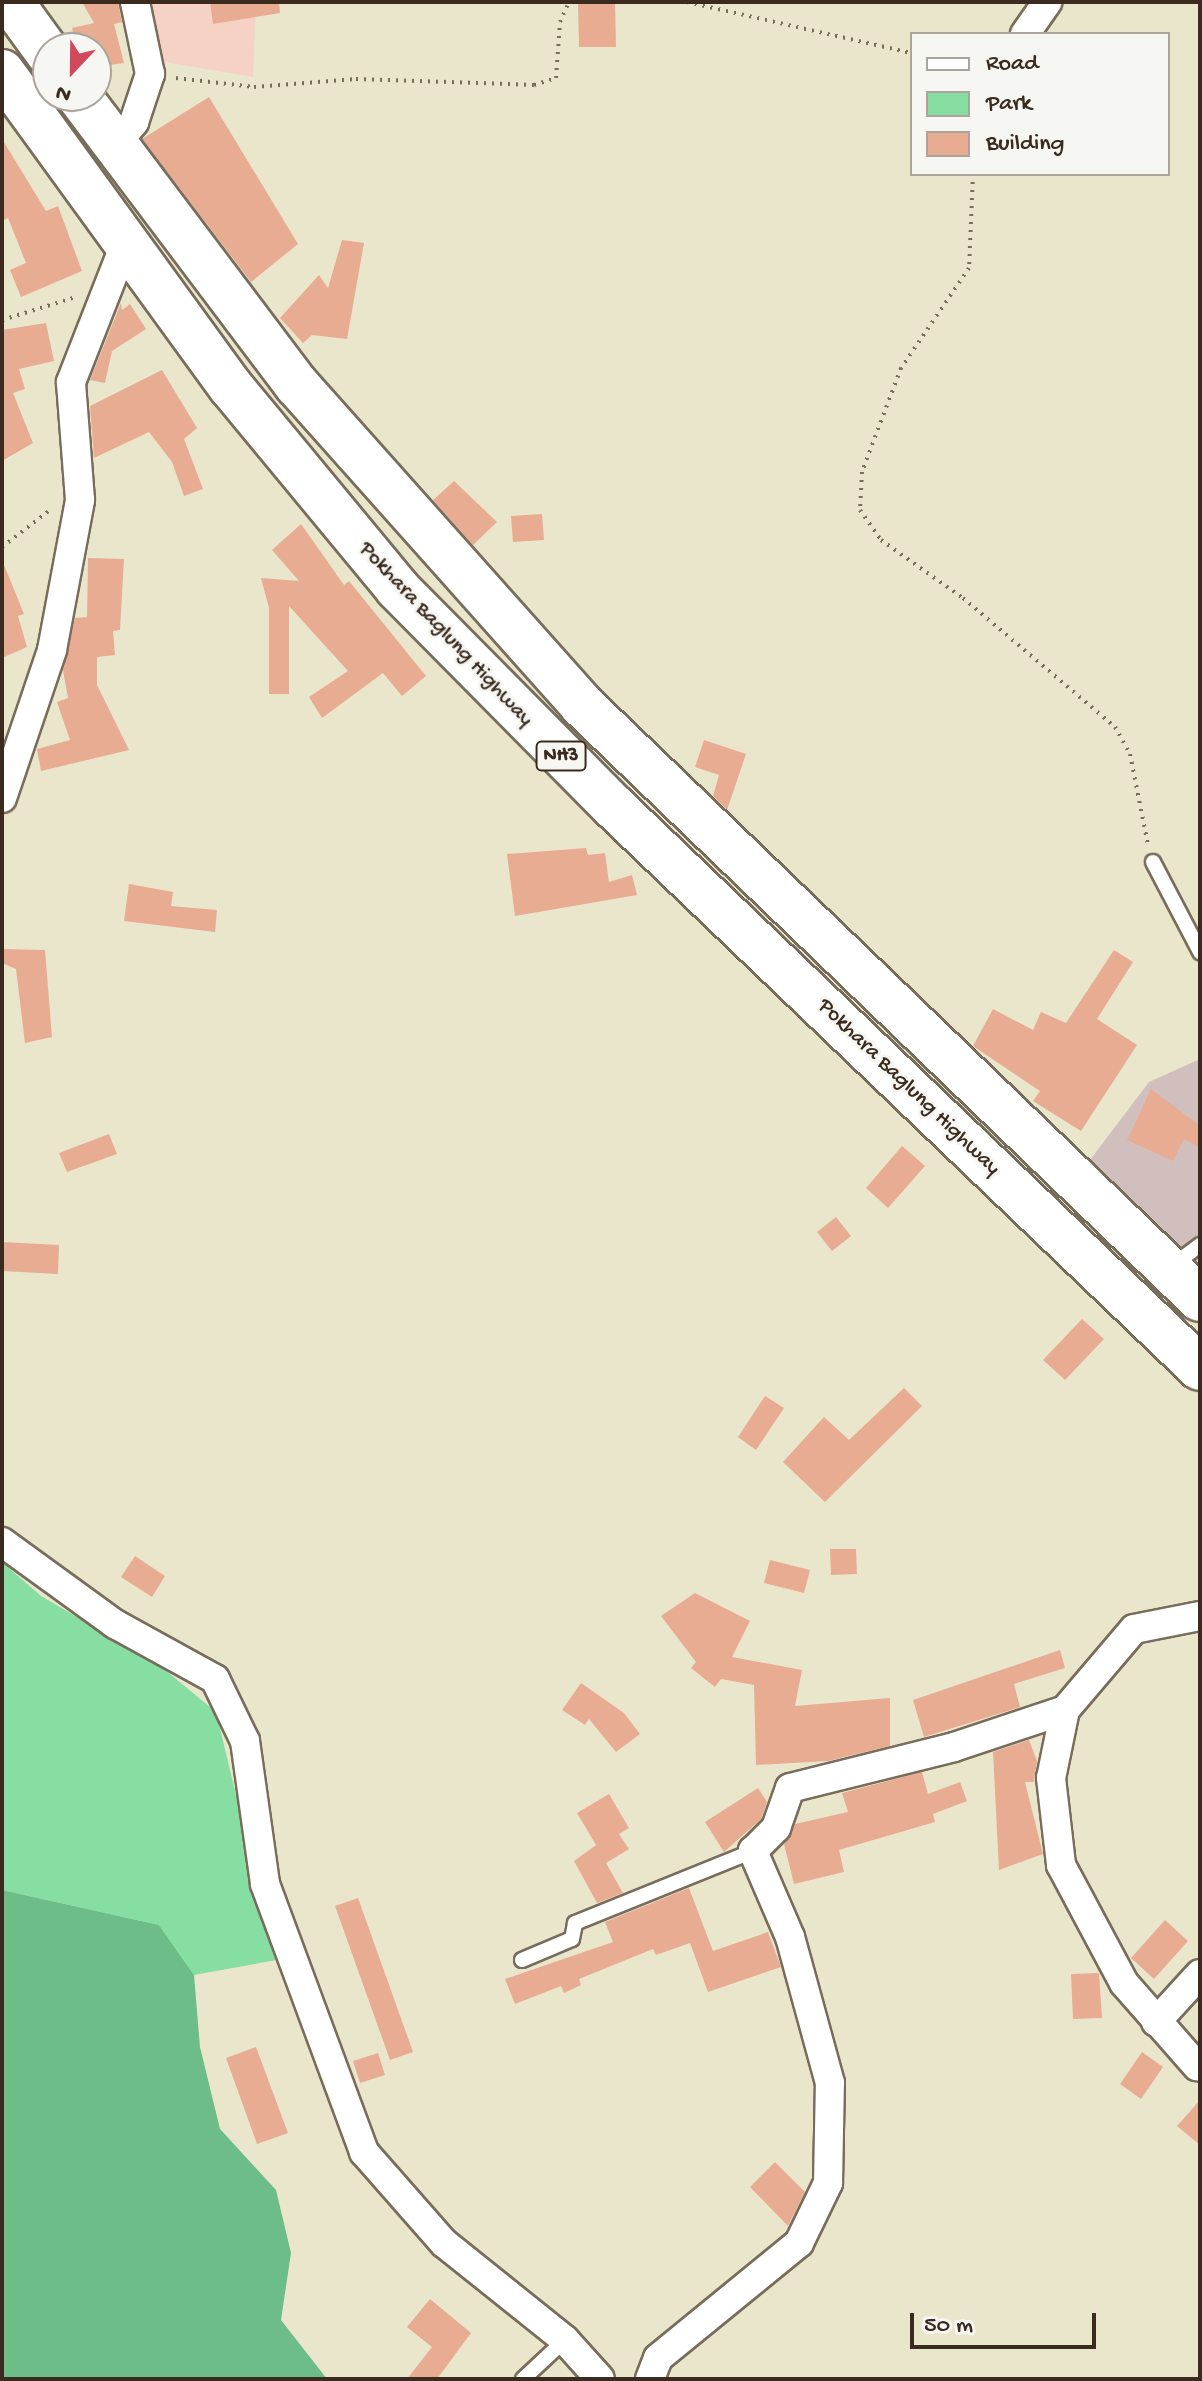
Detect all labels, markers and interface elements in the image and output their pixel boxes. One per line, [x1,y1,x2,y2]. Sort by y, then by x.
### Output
north arrow [32,32,112,112]
legend [910,32,1170,176]
text: Road [986,50,1038,79]
text: N [52,78,75,107]
text: Park [986,90,1032,119]
text: Building [986,130,1064,159]
street label: Pokhara Baglung Highway [352,537,538,733]
road number: NH3 [535,740,587,772]
street label: Pokhara Baglung Highway [811,994,1005,1182]
scale bar [914,2297,1100,2347]
text: 50 m [924,2312,973,2341]

